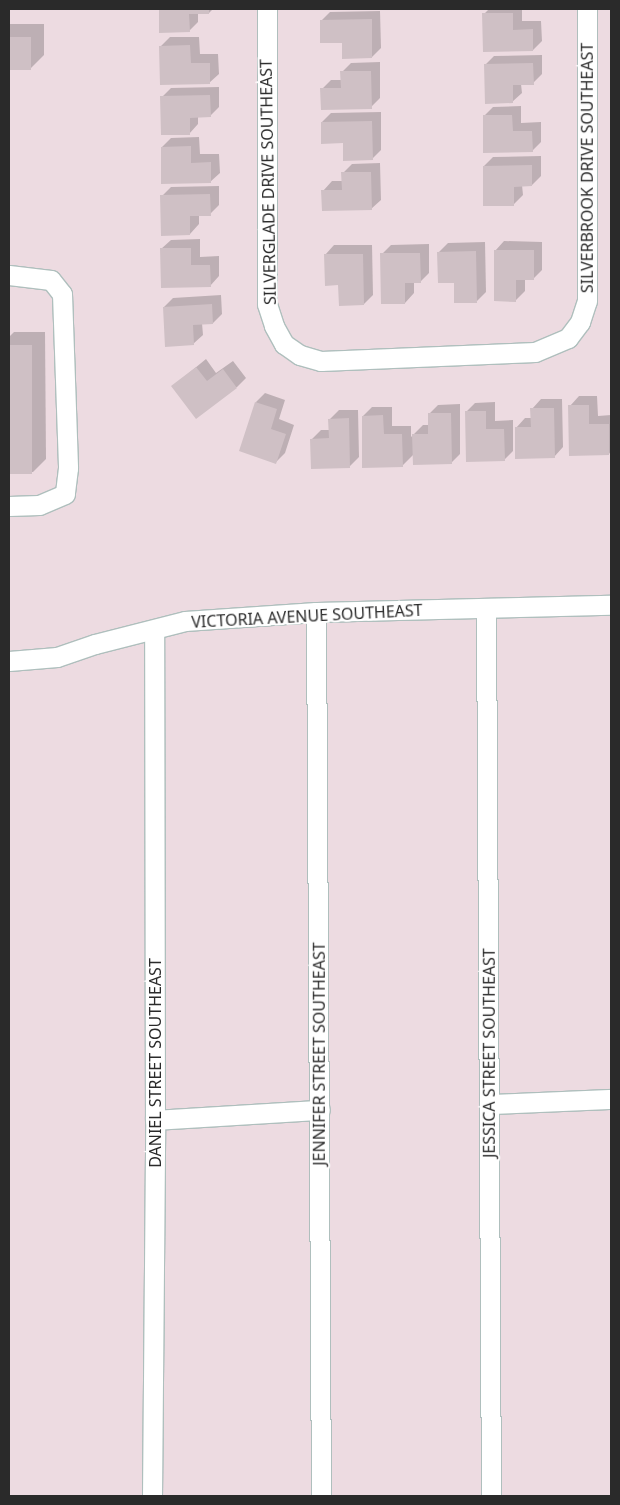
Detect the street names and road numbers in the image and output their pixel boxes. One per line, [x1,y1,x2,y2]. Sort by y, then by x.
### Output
street label: SILVERBROOK DRIVE SOUTHEAST [577,43,597,293]
street label: SILVERGLADE DRIVE SOUTHEAST [256,59,280,305]
street label: VICTORIA AVENUE SOUTHEAST [191,600,423,632]
street label: JENNIFER STREET SOUTHEAST [309,942,329,1166]
street label: JESSICA STREET SOUTHEAST [479,948,499,1158]
street label: DANIEL STREET SOUTHEAST [145,958,165,1168]

